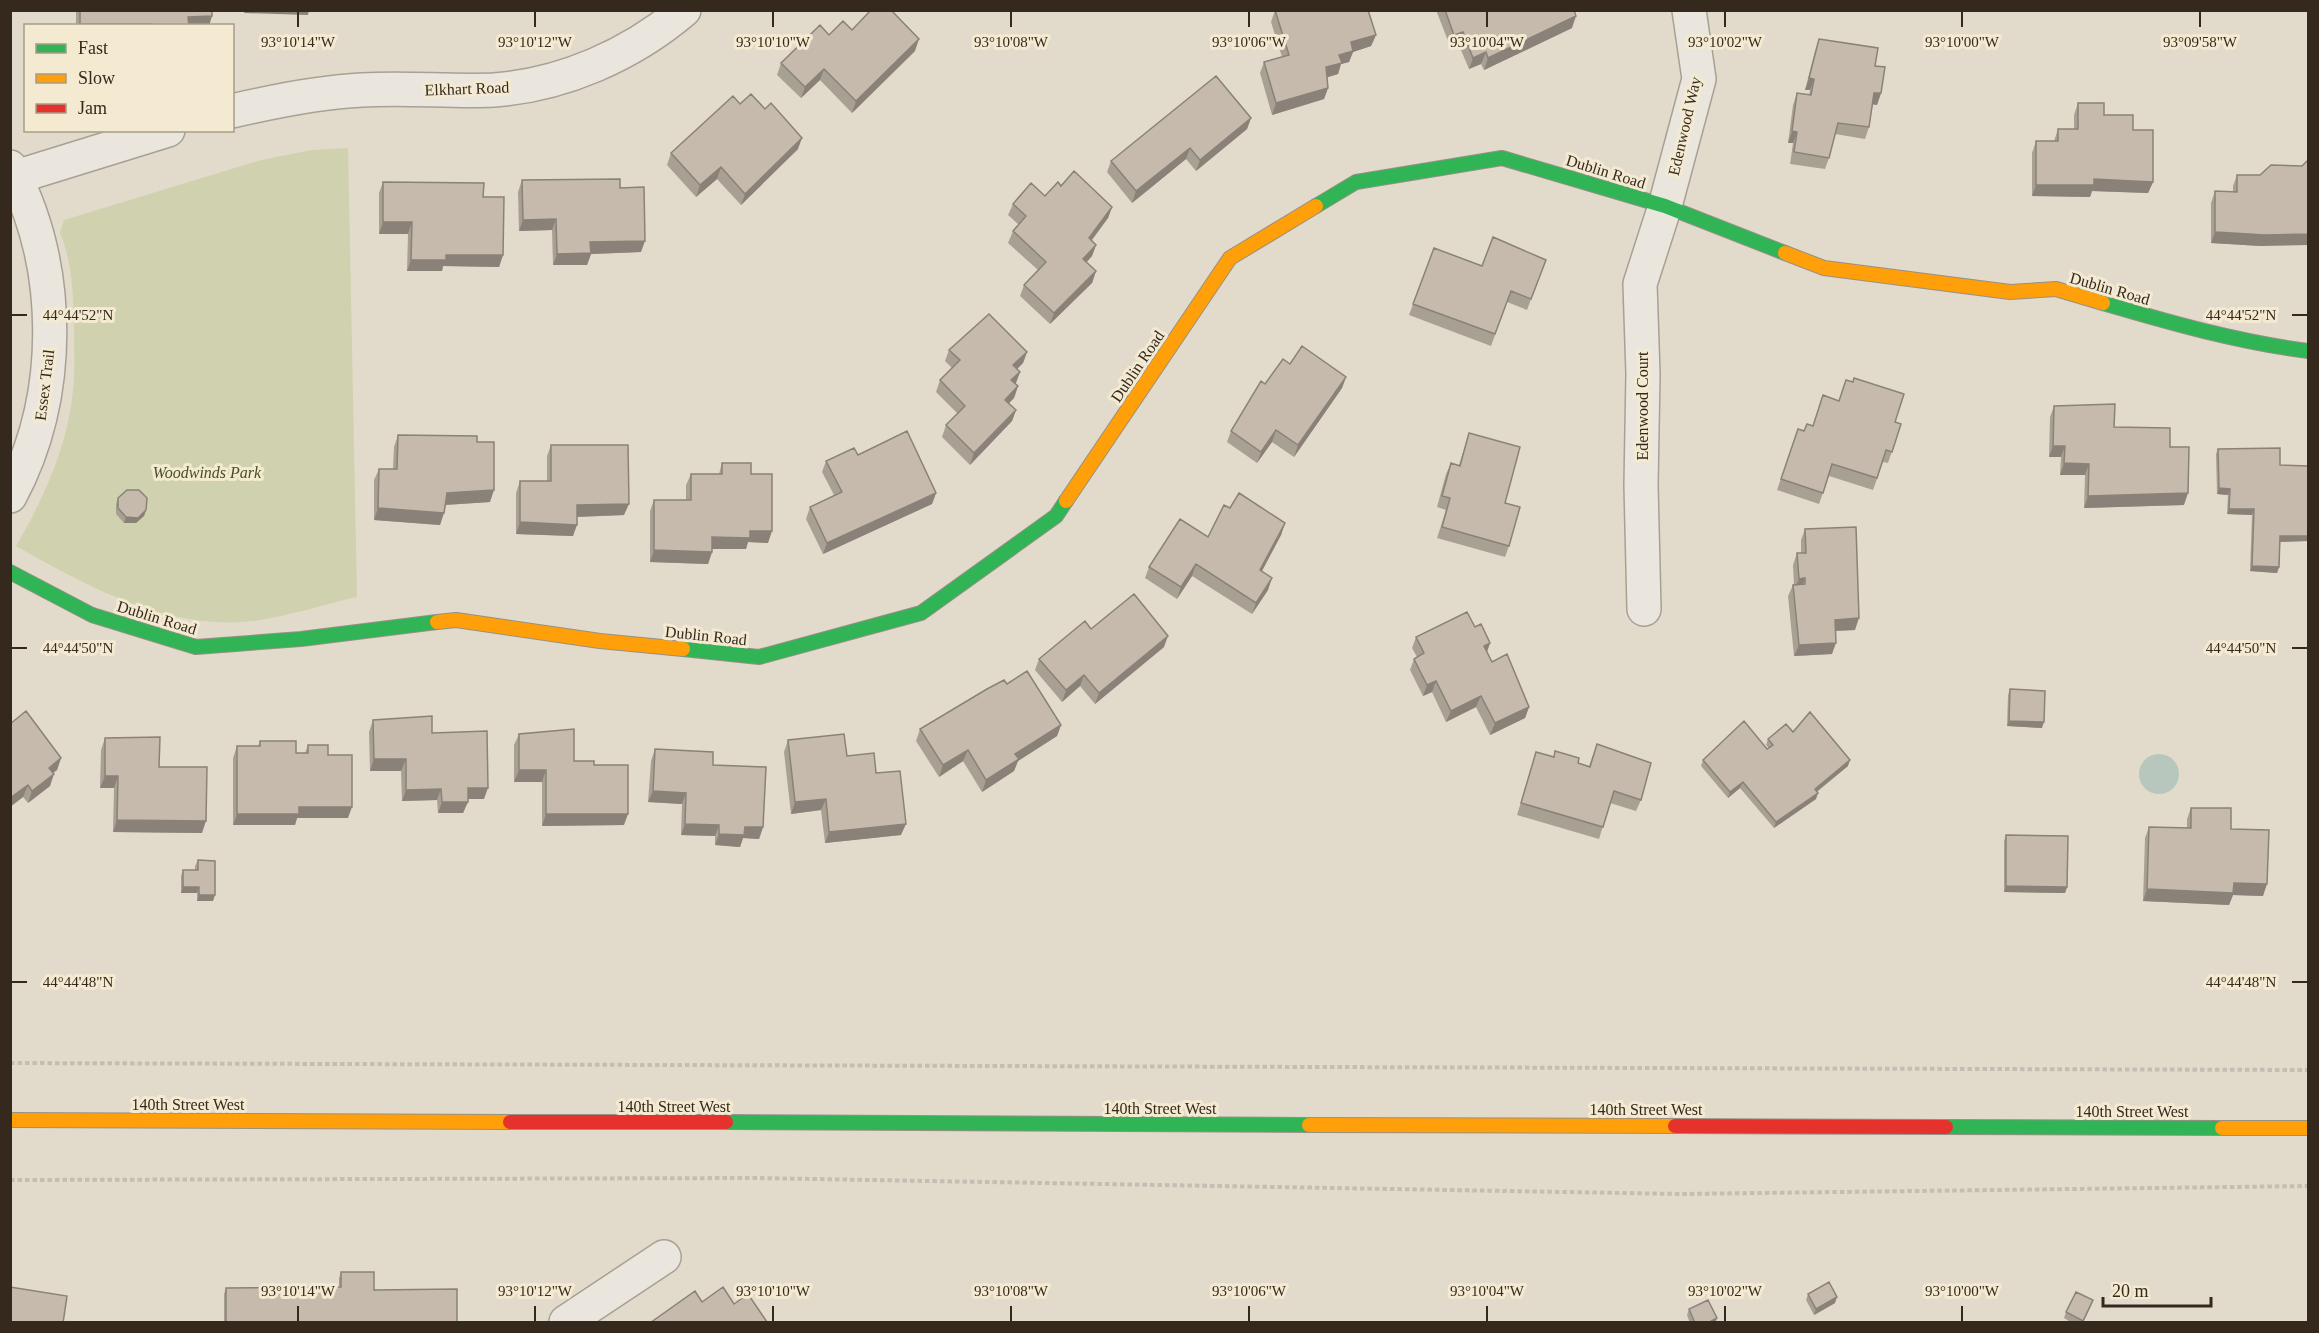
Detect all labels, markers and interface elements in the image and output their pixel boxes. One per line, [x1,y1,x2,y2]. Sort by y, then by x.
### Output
legend [24,24,234,132]
text: 93°10'14"W [261,34,336,50]
text: 93°10'12"W [498,34,573,50]
text: 93°10'10"W [736,34,811,50]
text: 93°10'08"W [974,34,1049,50]
text: 93°10'06"W [1212,34,1287,50]
text: 93°10'04"W [1450,34,1525,50]
text: 93°10'02"W [1688,34,1763,50]
text: 93°10'00"W [1925,34,2000,50]
text: 93°09'58"W [2163,34,2238,50]
text: Fast [78,38,108,58]
text: Slow [78,68,115,88]
street label: Edenwood Way [1665,75,1705,177]
street label: Elkhart Road [424,79,510,98]
text: Jam [78,98,107,118]
street label: Dublin Road [1564,151,1648,192]
street label: Dublin Road [2068,269,2152,308]
text: 44°44'52"N [43,307,113,323]
text: 44°44'52"N [2206,307,2276,323]
street label: Dublin Road [1107,327,1167,405]
street label: Essex Trail [32,348,57,422]
street label: Edenwood Court [1634,351,1651,460]
park label: Woodwinds Park [153,464,262,481]
street label: Dublin Road [115,597,199,638]
street label: Dublin Road [664,623,748,648]
text: 44°44'50"N [43,640,113,656]
text: 44°44'50"N [2206,640,2276,656]
text: 44°44'48"N [43,974,113,990]
text: 44°44'48"N [2206,974,2276,990]
street label: 140th Street West [131,1096,245,1113]
street label: 140th Street West [617,1098,731,1115]
street label: 140th Street West [1103,1100,1217,1117]
street label: 140th Street West [1589,1101,1703,1118]
street label: 140th Street West [2075,1103,2189,1120]
scale bar [2103,1270,2211,1308]
text: 20 m [2112,1281,2149,1301]
text: 93°10'14"W [261,1283,336,1299]
text: 93°10'12"W [498,1283,573,1299]
text: 93°10'10"W [736,1283,811,1299]
text: 93°10'08"W [974,1283,1049,1299]
text: 93°10'06"W [1212,1283,1287,1299]
text: 93°10'04"W [1450,1283,1525,1299]
text: 93°10'02"W [1688,1283,1763,1299]
text: 93°10'00"W [1925,1283,2000,1299]

